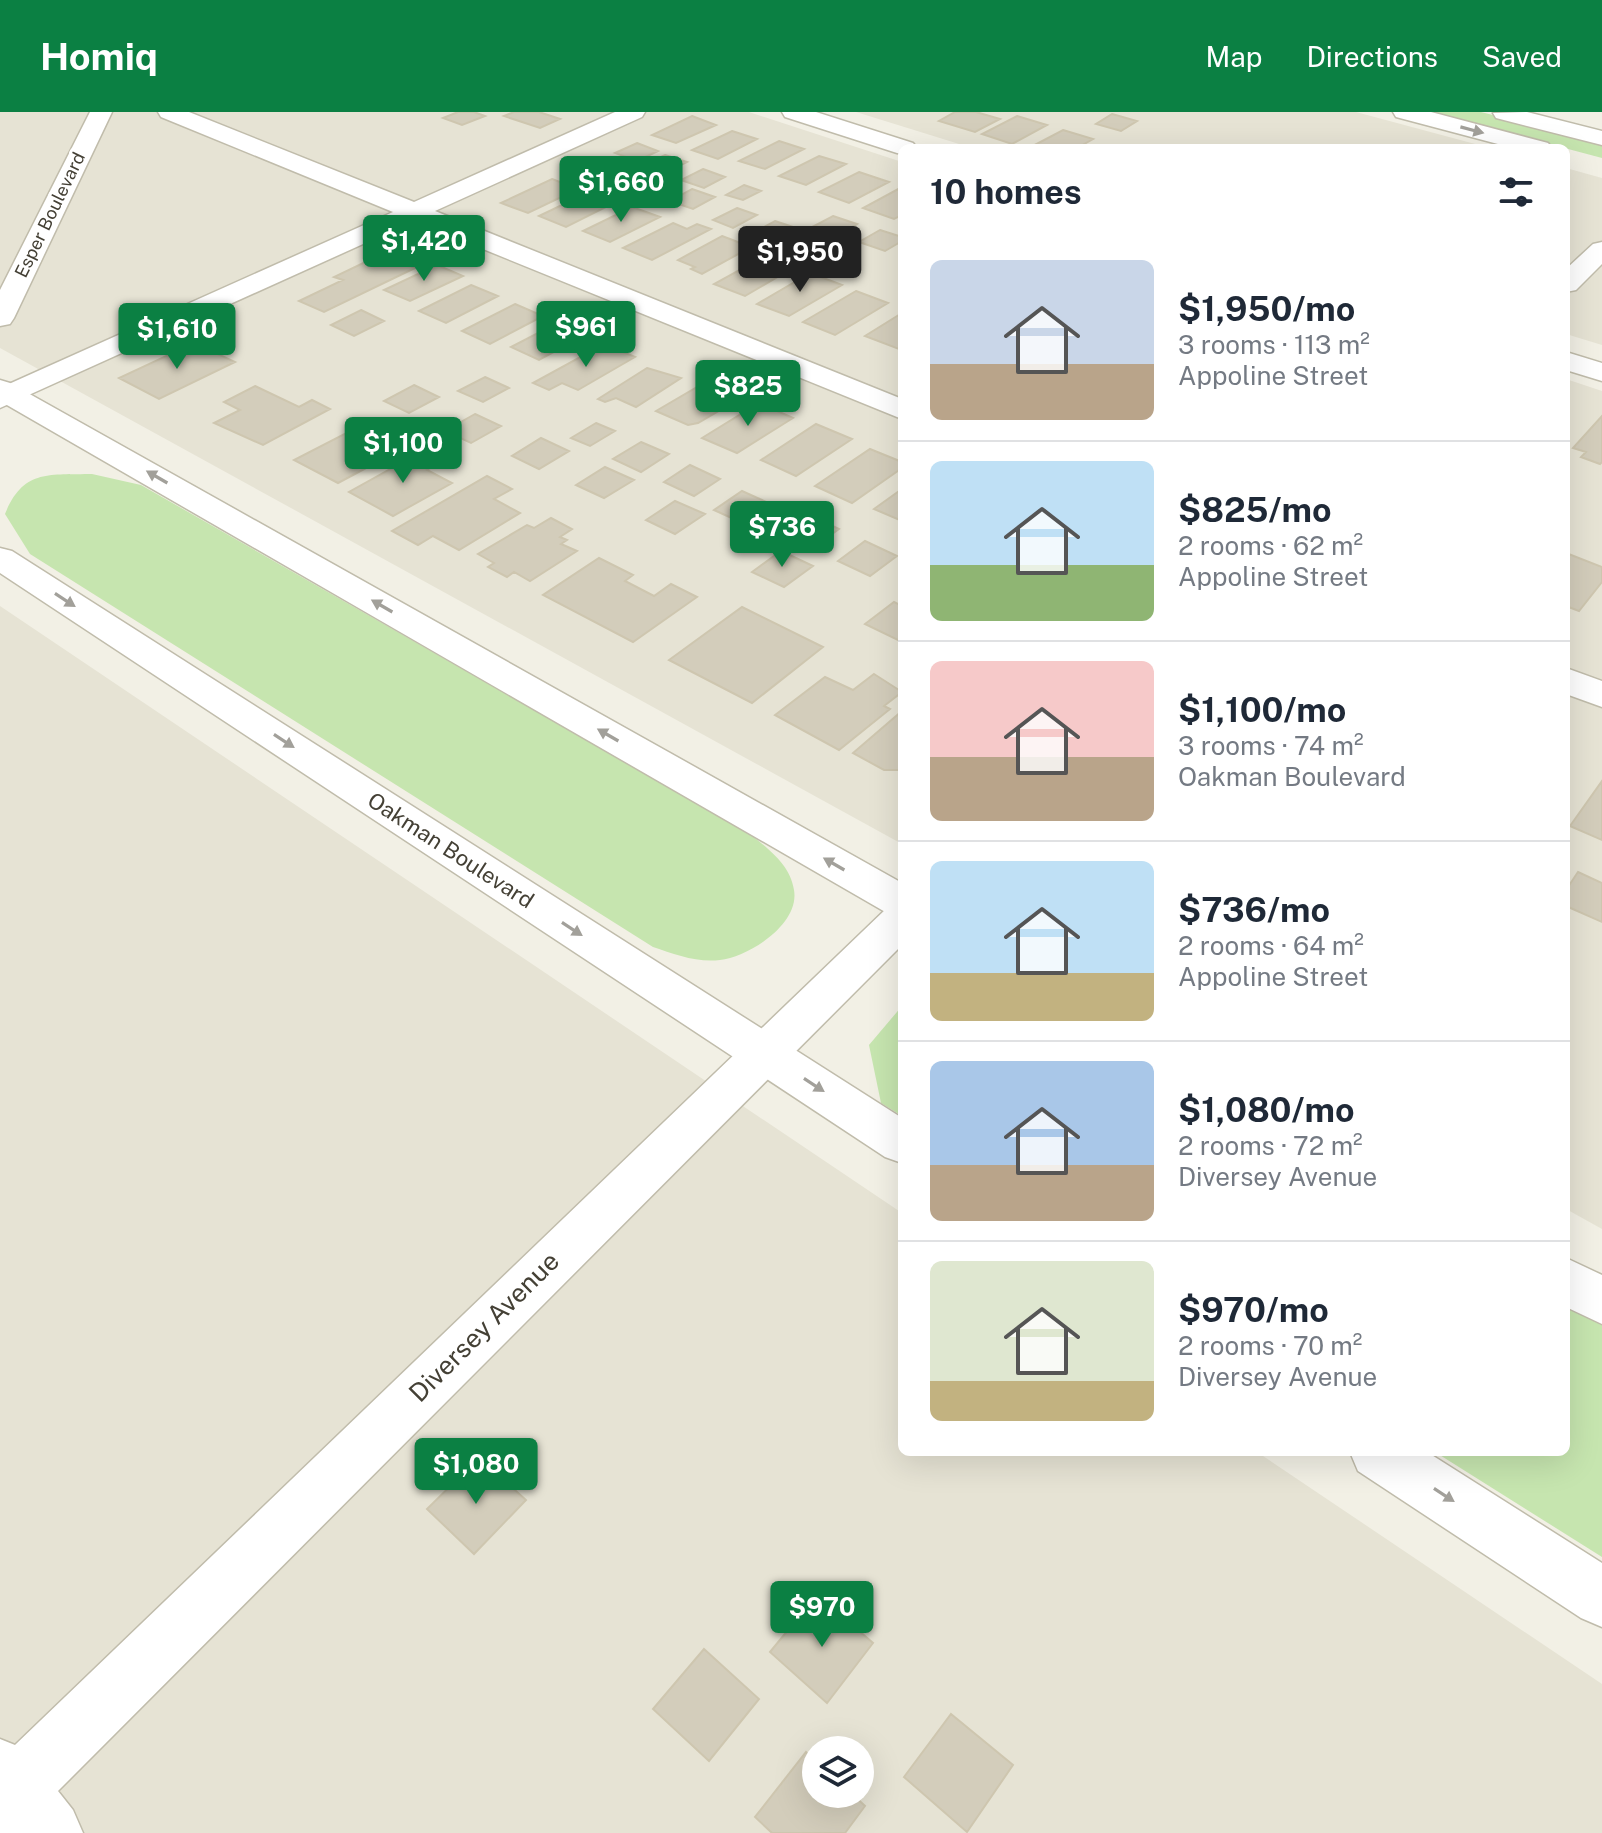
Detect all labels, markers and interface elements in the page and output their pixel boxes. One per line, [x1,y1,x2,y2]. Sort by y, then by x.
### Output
text: Homiq [40,34,158,79]
text: Map [1206,40,1262,73]
text: Directions [1306,40,1438,73]
text: Saved [1482,40,1562,73]
one-way arrow [1460,124,1485,137]
street label: Esper Boulevard [10,149,89,281]
pin: $1,660 [556,156,686,224]
text: $1,660 [578,166,664,197]
icon: filters [1494,170,1538,214]
text: 10 homes [930,172,1082,212]
pin: $1,420 [359,215,489,283]
text: $1,420 [381,225,467,256]
pin: $1,950 [735,226,865,294]
text: $1,950 [756,236,844,267]
text: $1,950/mo [1178,289,1355,329]
icon: home [994,292,1090,388]
pin: $961 [539,301,633,369]
pin: $1,610 [112,303,242,371]
text: $961 [554,311,618,342]
text: $1,610 [136,313,218,344]
text: 3 rooms · 113 m² [1178,329,1370,360]
pin: $825 [701,360,795,428]
text: Appoline Street [1178,360,1368,391]
text: $825 [713,370,783,401]
pin: $1,100 [338,417,468,485]
text: $1,100 [363,427,443,458]
one-way arrow [145,471,168,484]
text: $825/mo [1178,490,1331,530]
icon: home [994,493,1090,589]
pin: $736 [735,501,829,569]
text: $736 [748,511,816,542]
text: 2 rooms · 62 m² [1178,530,1363,561]
text: Appoline Street [1178,561,1368,592]
one-way arrow [55,592,76,607]
one-way arrow [371,599,394,613]
text: $1,100/mo [1178,690,1346,730]
icon: home [994,693,1090,789]
one-way arrow [597,728,619,742]
text: 3 rooms · 74 m² [1178,730,1364,761]
one-way arrow [273,734,294,749]
text: Oakman Boulevard [1178,761,1406,792]
street label: Oakman Boulevard [363,787,539,913]
one-way arrow [823,857,845,871]
text: $736/mo [1178,890,1330,930]
icon: home [994,893,1090,989]
one-way arrow [562,921,583,936]
text: 2 rooms · 64 m² [1178,930,1364,961]
text: Appoline Street [1178,961,1368,992]
one-way arrow [803,1078,825,1092]
text: $1,080/mo [1178,1090,1355,1130]
icon: home [994,1093,1090,1189]
text: 2 rooms · 72 m² [1178,1130,1363,1161]
text: Diversey Avenue [1178,1161,1377,1192]
street label: Diversey Avenue [402,1245,565,1408]
text: $970/mo [1178,1290,1329,1330]
icon: home [994,1293,1090,1389]
text: 2 rooms · 70 m² [1178,1330,1362,1361]
text: Diversey Avenue [1178,1361,1377,1392]
pin: $1,080 [411,1438,541,1506]
text: $1,080 [433,1448,519,1479]
one-way arrow [1433,1487,1454,1502]
pin: $970 [775,1581,869,1649]
text: $970 [788,1591,856,1622]
map controls [802,1736,874,1808]
button: layers [802,1736,874,1808]

